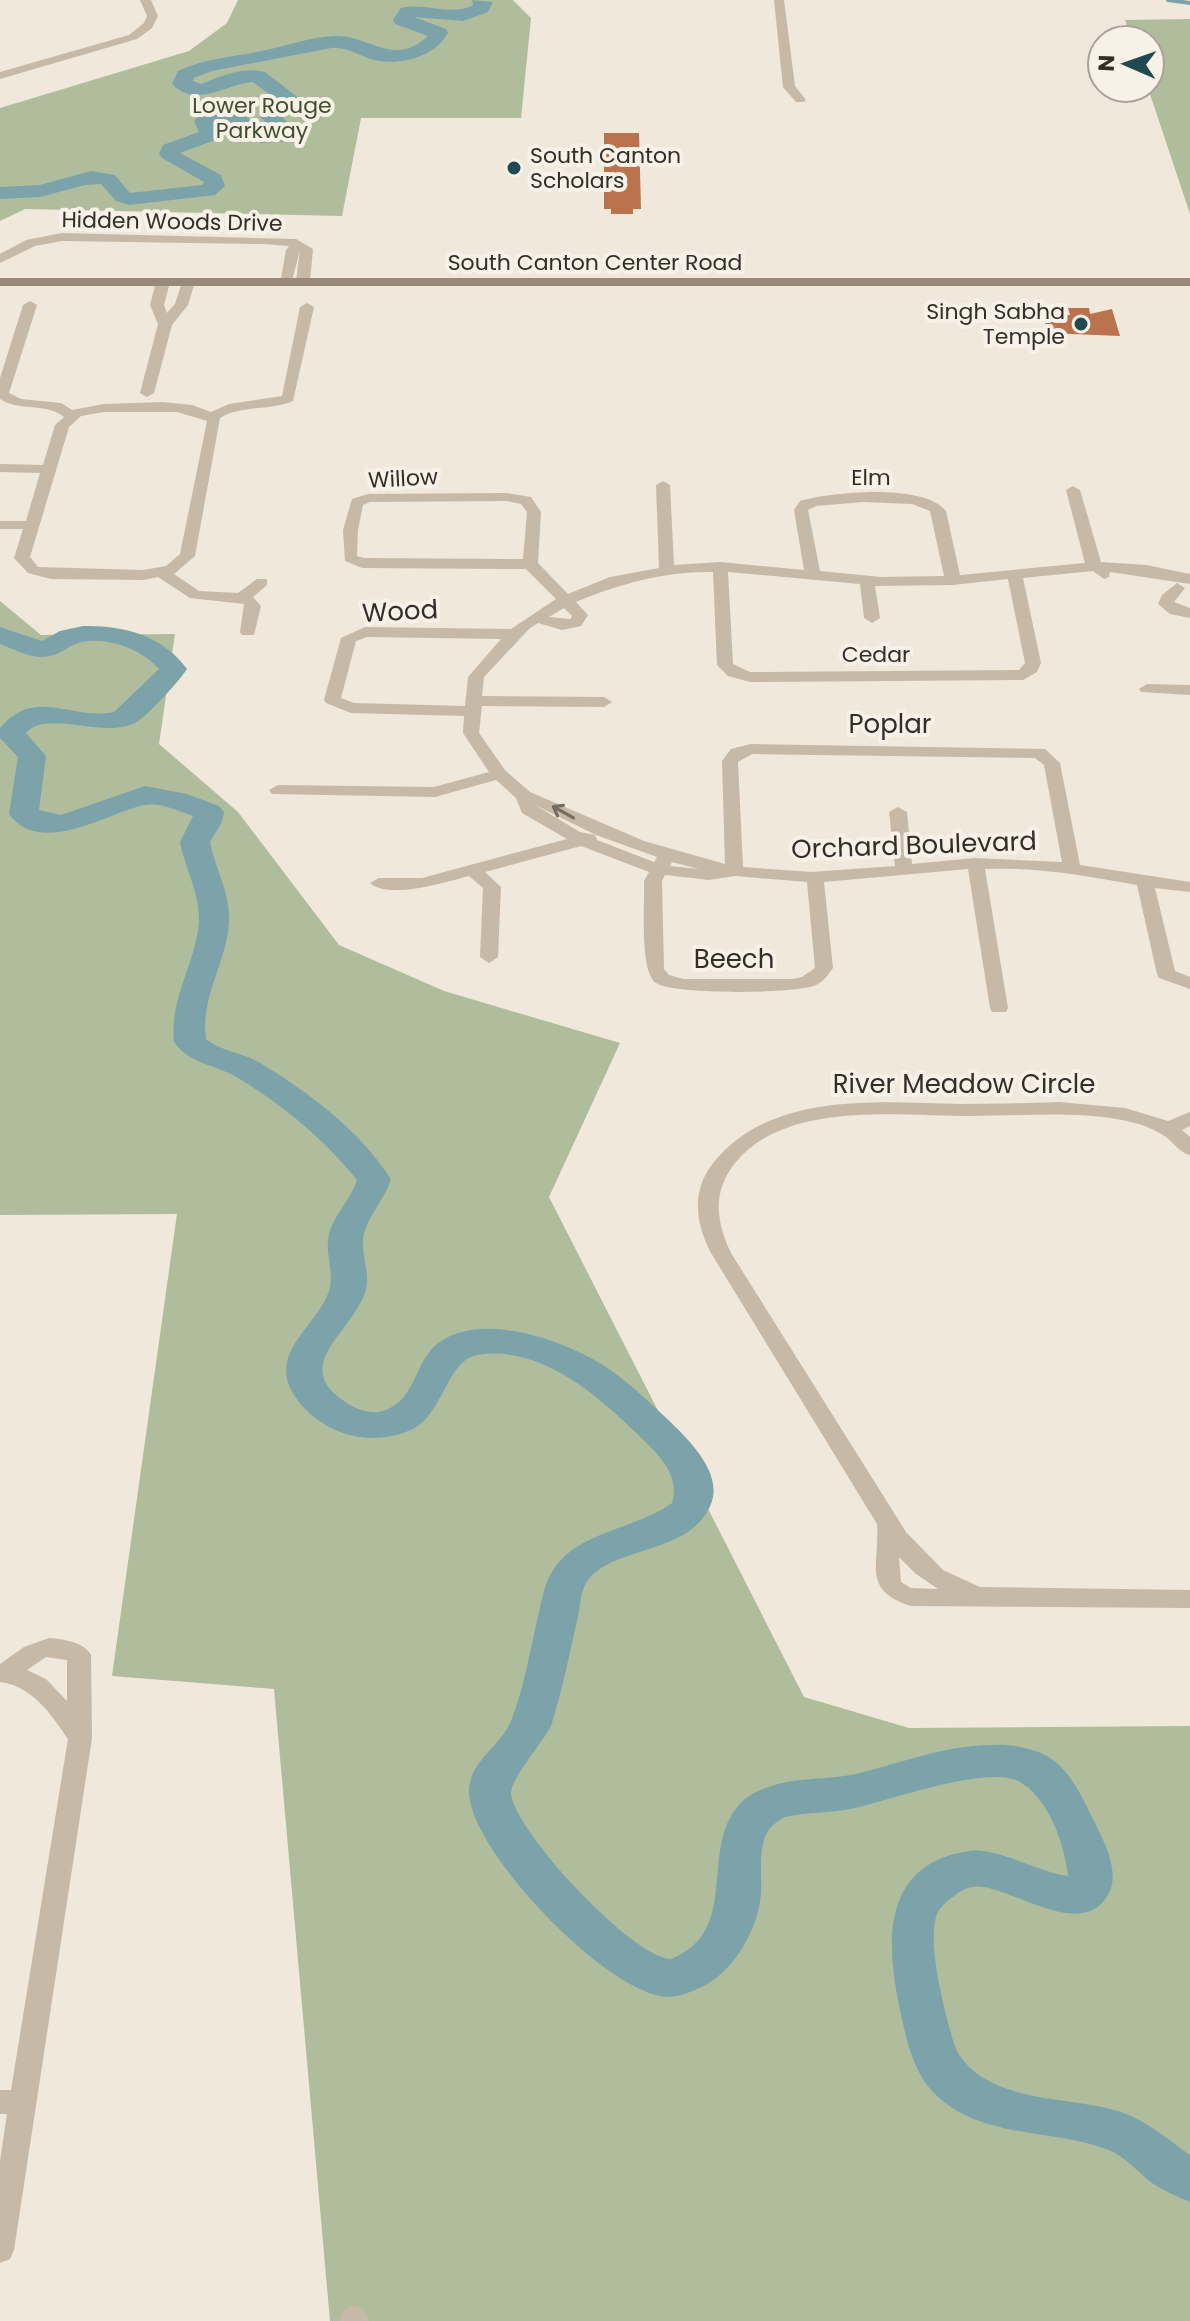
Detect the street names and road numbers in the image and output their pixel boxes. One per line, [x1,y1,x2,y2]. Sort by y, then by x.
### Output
street label: Hidden Woods Drive [61,204,283,239]
street label: South Canton Center Road [448,247,742,278]
street label: Willow [367,461,439,496]
street label: Elm [851,462,891,493]
street label: Wood [361,591,439,631]
street label: Cedar [842,639,910,670]
street label: Poplar [849,706,931,742]
street label: Orchard Boulevard [791,823,1037,867]
street label: Beech [694,941,774,977]
street label: River Meadow Circle [833,1066,1095,1102]

